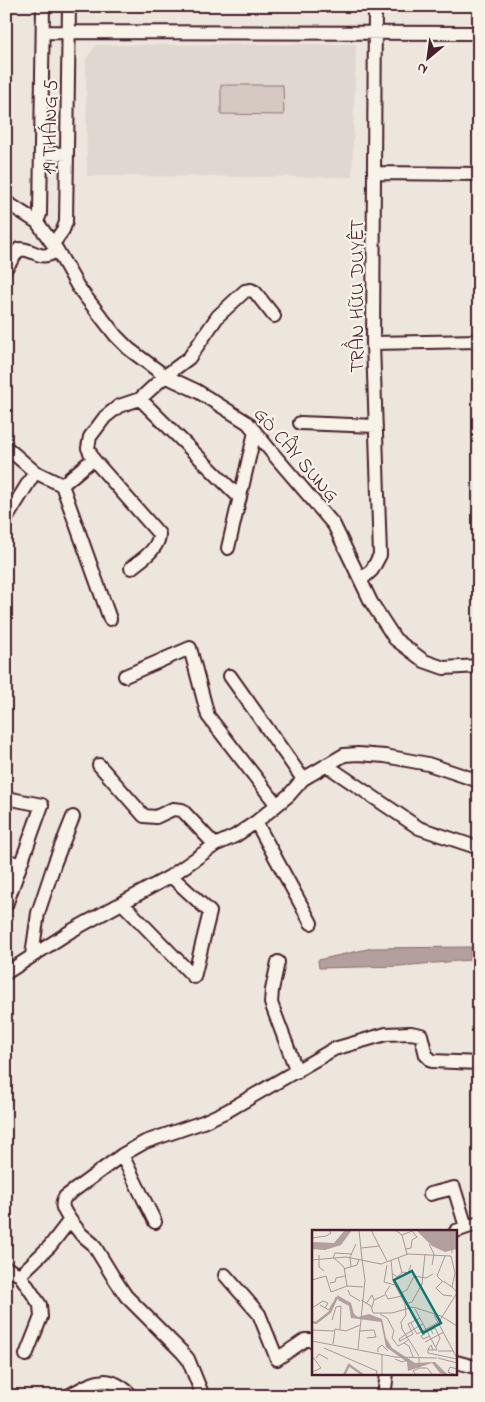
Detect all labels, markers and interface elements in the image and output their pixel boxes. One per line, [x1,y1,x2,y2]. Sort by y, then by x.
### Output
north arrow [402,32,452,82]
text: N [413,57,432,80]
street label: 19 THÁNG 5 [36,79,67,175]
street label: TRẦN HỮU DUYỆT [341,219,373,373]
street label: GÒ CÂY SUNG [245,402,345,510]
inset map [312,1230,458,1374]

